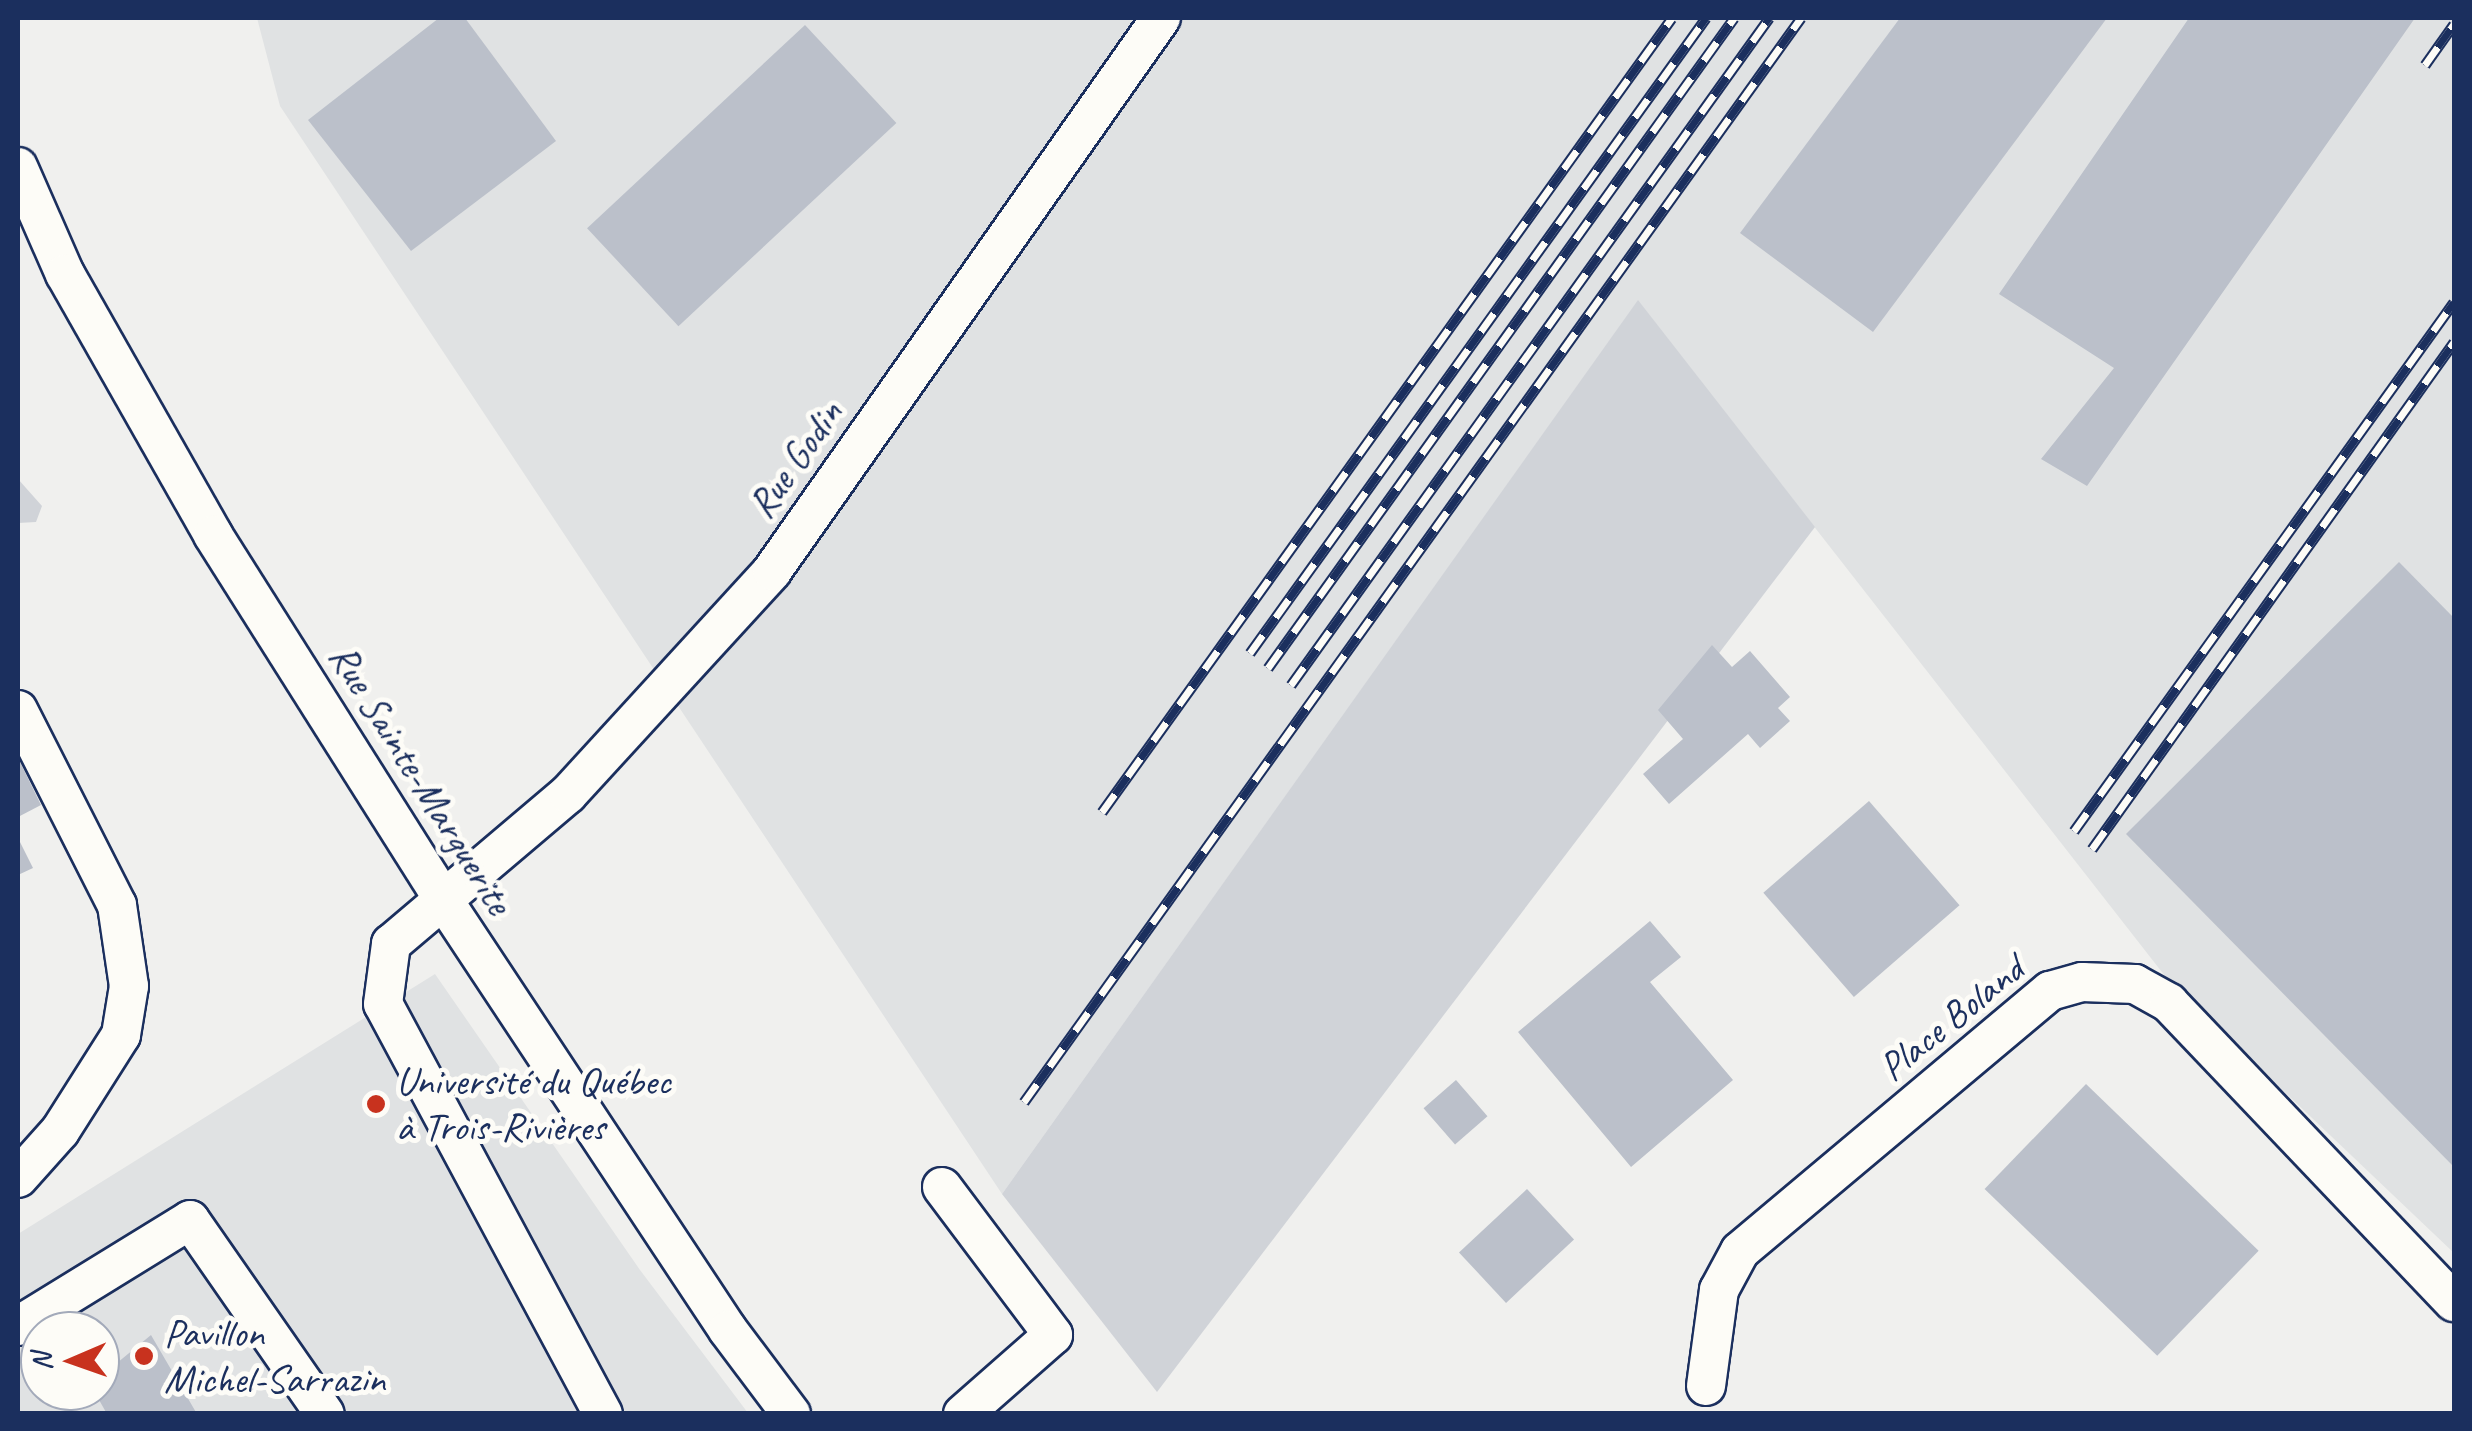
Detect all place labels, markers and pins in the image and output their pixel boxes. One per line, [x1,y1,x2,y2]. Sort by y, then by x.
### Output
place label: Université du Québec à Trois-Rivières [396,1057,671,1151]
marker: Université du Québec à Trois-Rivières [365,1093,387,1115]
place label: Pavillon Michel-Sarrazin [164,1309,385,1403]
marker: Pavillon Michel-Sarrazin [133,1345,155,1367]

